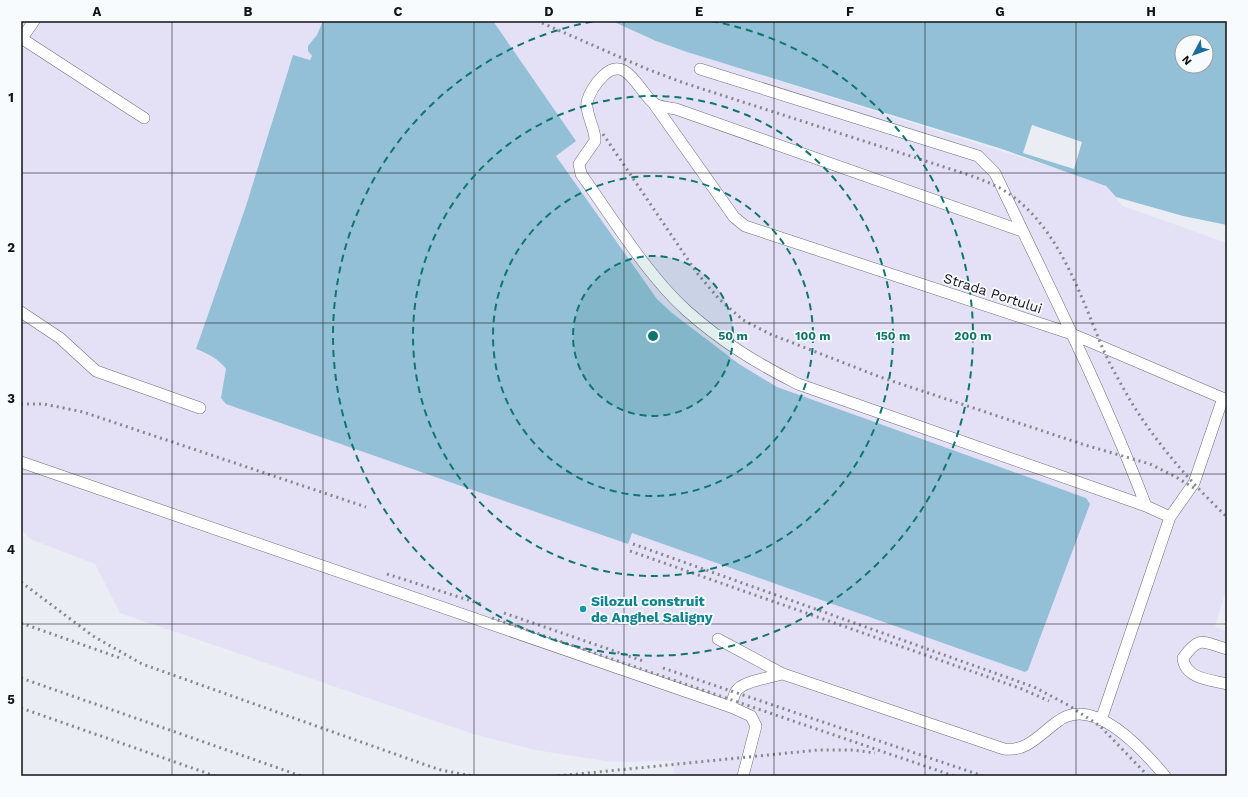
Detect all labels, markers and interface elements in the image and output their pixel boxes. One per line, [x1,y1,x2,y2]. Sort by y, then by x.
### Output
text: A [93,4,102,19]
text: B [244,4,253,19]
text: C [394,4,403,19]
text: D [544,4,554,19]
text: E [695,4,703,19]
text: F [846,4,854,19]
text: G [995,4,1005,19]
text: H [1146,4,1156,19]
north arrow [1174,34,1214,74]
text: N [1179,53,1194,68]
text: 1 [8,90,14,105]
text: 2 [7,240,15,255]
street label: Strada Portului [942,270,1044,316]
centre of rings [646,329,660,343]
text: 50 m [718,329,748,343]
text: 100 m [795,329,831,343]
text: 150 m [876,329,910,343]
text: 200 m [954,329,992,343]
text: 3 [7,391,15,406]
text: 4 [7,542,16,557]
place label: Silozul construit de Anghel Saligny [591,593,713,625]
marker: Silozul construit de Anghel Saligny [578,604,588,614]
text: 5 [7,692,15,707]

